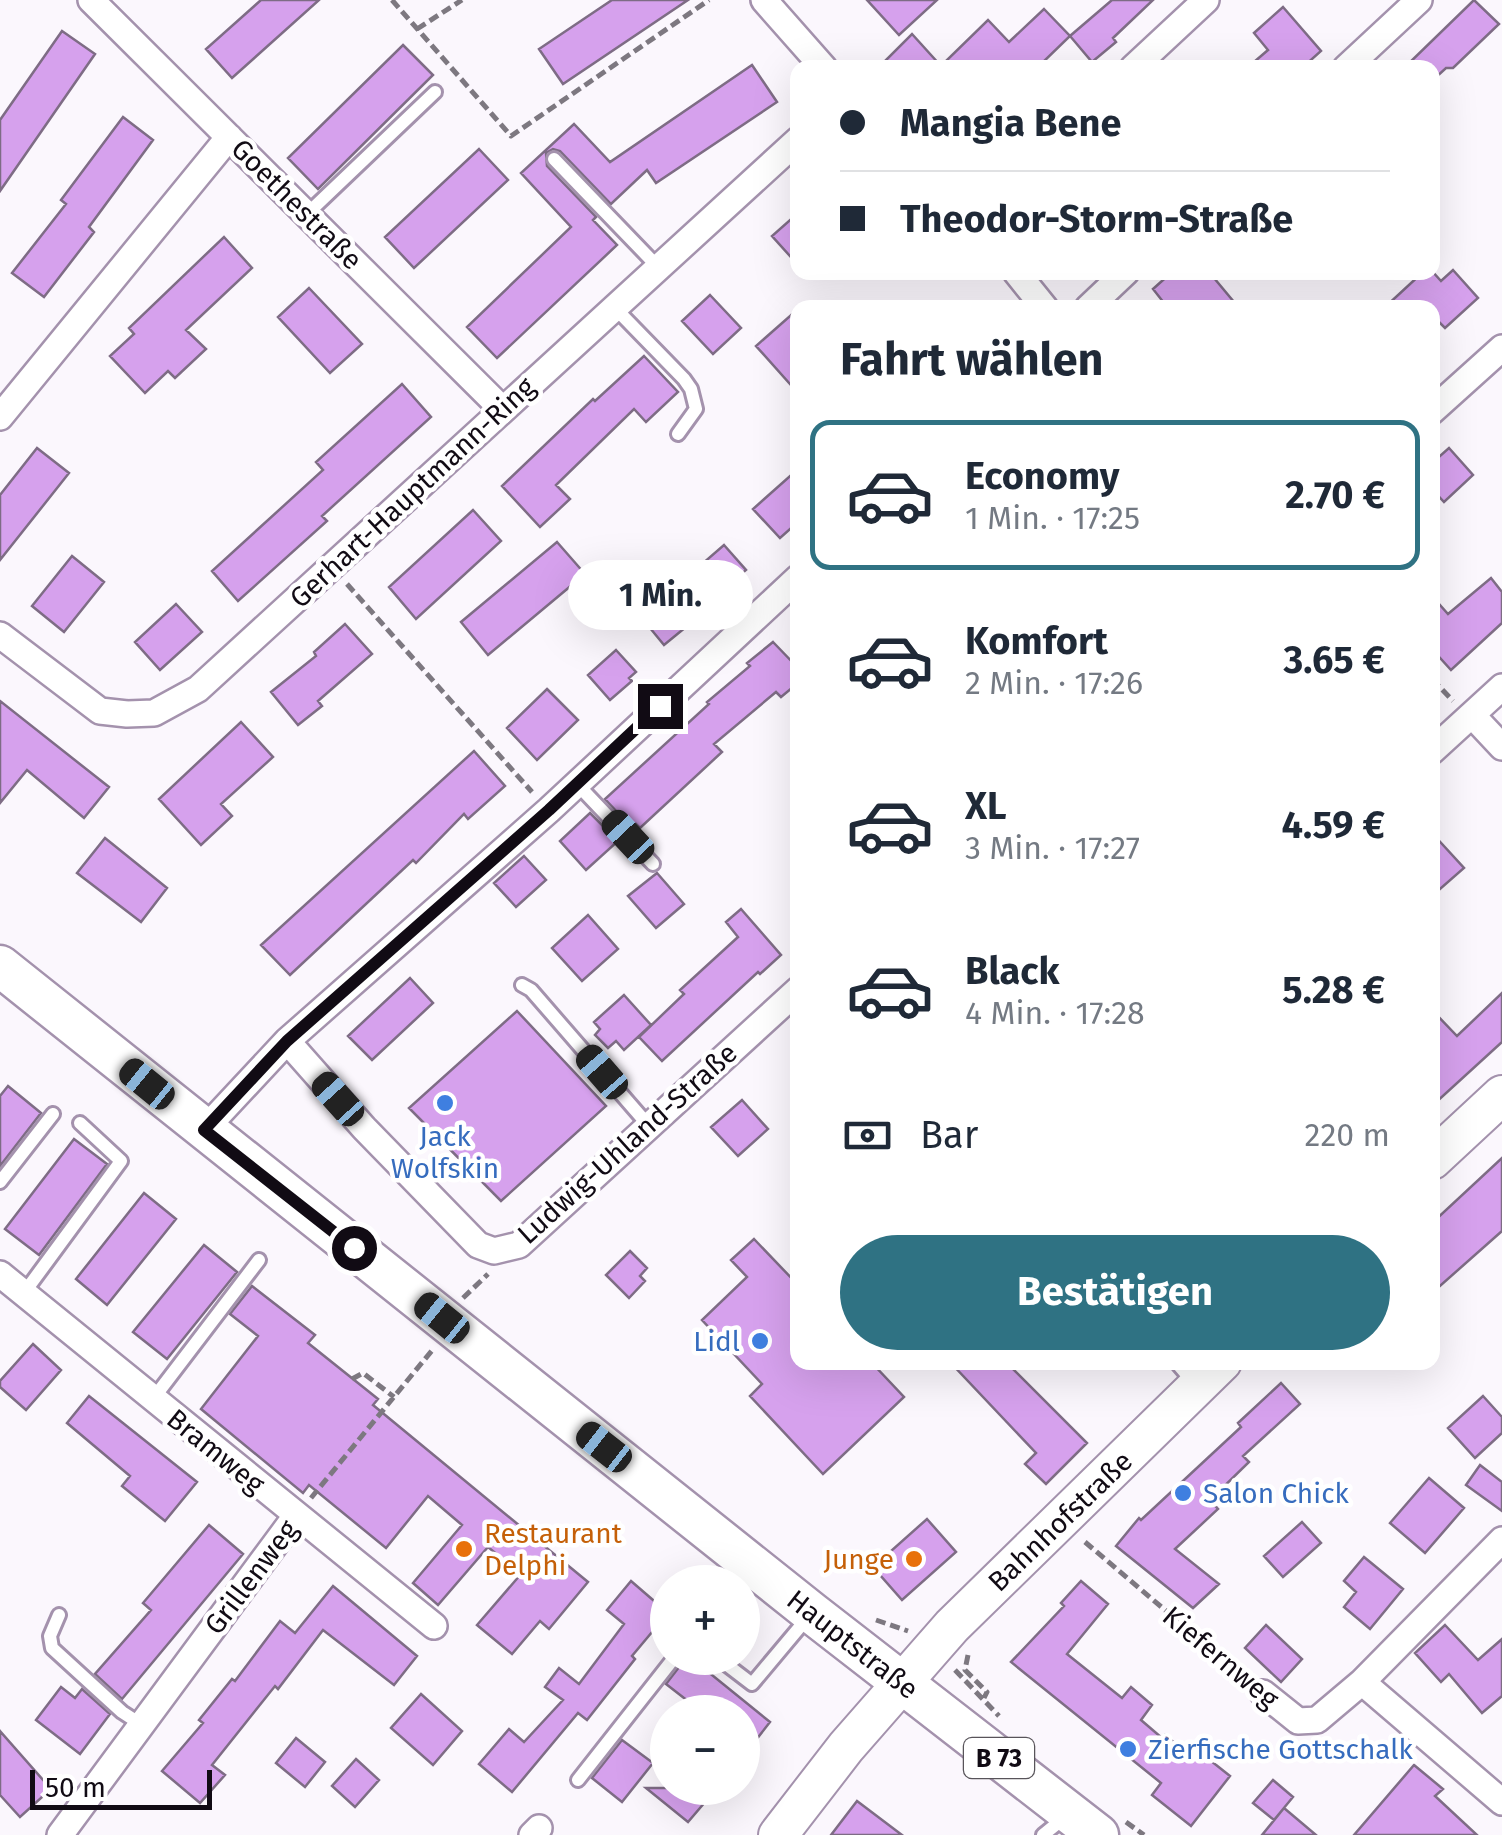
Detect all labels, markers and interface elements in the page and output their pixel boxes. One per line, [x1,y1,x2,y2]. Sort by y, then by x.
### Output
text: Mangia Bene [900,100,1121,146]
street label: Goethestraße [224,132,369,277]
text: Theodor-Storm-Straße [900,196,1293,242]
text: Fahrt wählen [840,333,1104,387]
street label: Gerhart-Hauptmann-Ring [283,370,542,615]
icon: car [845,450,935,540]
text: Economy [965,453,1120,499]
text: 2.70 € [1285,472,1385,518]
text: 1 Min. · 17:25 [965,499,1140,537]
callout: 1 Min. [568,561,752,631]
text: 1 Min. [619,576,702,614]
icon: car [845,615,935,705]
text: Komfort [965,618,1108,664]
text: 3.65 € [1283,637,1385,683]
text: 2 Min. · 17:26 [965,664,1143,702]
route end [638,684,683,729]
icon: car [845,780,935,870]
text: XL [965,783,1007,829]
text: 4.59 € [1281,802,1385,848]
car [597,805,659,869]
text: 3 Min. · 17:27 [965,829,1140,867]
icon: car [845,945,935,1035]
text: Black [965,948,1060,994]
text: 5.28 € [1282,967,1385,1013]
text: 4 Min. · 17:28 [965,994,1145,1032]
street label: Ludwig-Uhland-Straße [511,1036,744,1251]
car [571,1040,633,1104]
car [114,1053,180,1115]
car [307,1067,369,1131]
marker: Jack Wolfskin [434,1092,456,1114]
icon: cash [840,1108,895,1163]
text: Bar [920,1112,978,1158]
text: 220 m [1305,1116,1390,1154]
place label: Jack Wolfskin [391,1120,499,1185]
route start [332,1226,377,1271]
button: Bestätigen [840,1235,1390,1350]
car [409,1287,475,1349]
place label: Lidl [693,1325,740,1358]
marker: Lidl [749,1330,771,1352]
street label: Bramweg [160,1402,271,1501]
car [571,1417,637,1477]
street label: Bahnhofstraße [982,1444,1139,1598]
place label: Salon Chick [1203,1477,1350,1510]
marker: Salon Chick [1172,1482,1194,1504]
street label: Grillenweg [198,1513,305,1641]
place label: Restaurant Delphi [484,1517,623,1582]
marker: Restaurant Delphi [453,1538,475,1560]
place label: Junge [823,1543,894,1576]
marker: Junge [903,1548,925,1570]
map controls [650,1565,760,1805]
button: + [650,1565,760,1675]
street label: Hauptstraße [781,1583,925,1706]
street label: Kiefernweg [1156,1599,1286,1716]
button: − [650,1695,760,1805]
place label: Zierfische Gottschalk [1148,1733,1413,1766]
road number: B 73 [964,1738,1034,1778]
marker: Zierfische Gottschalk [1117,1738,1139,1760]
scale bar [30,1765,212,1810]
text: 50 m [45,1771,106,1804]

